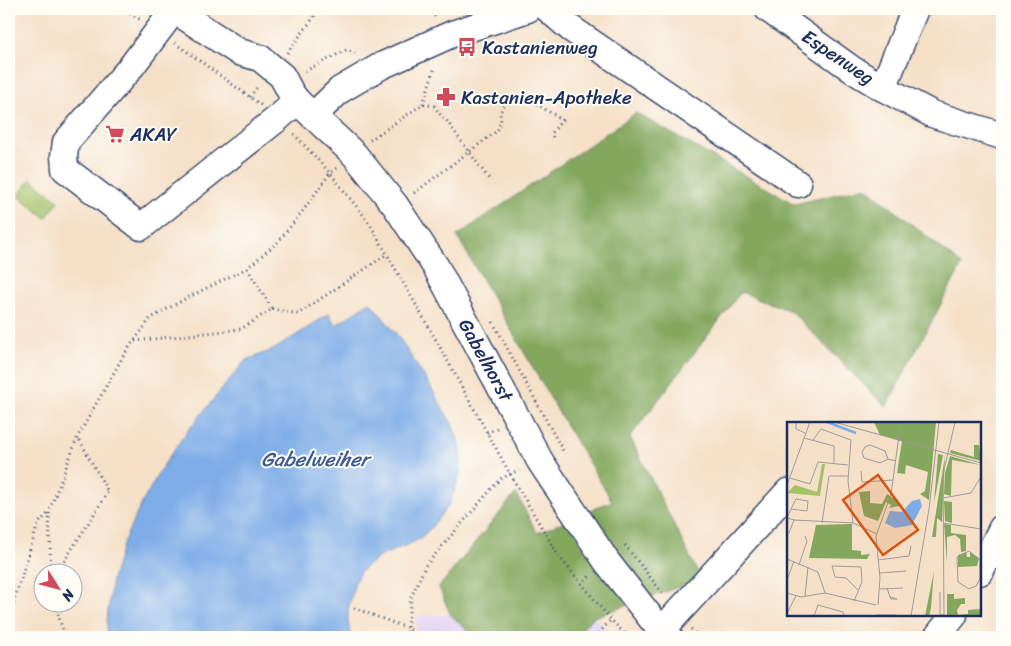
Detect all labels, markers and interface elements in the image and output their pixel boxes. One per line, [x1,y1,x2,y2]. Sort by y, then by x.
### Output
street label: Espenweg [795,20,882,94]
place label: Kastanienweg [482,31,598,64]
bus stop icon: Kastanienweg [456,36,478,58]
place label: Kastanien-Apotheke [461,81,632,114]
pharmacy icon: Kastanien-Apotheke [435,86,457,108]
place label: AKAY [129,118,178,151]
supermarket icon: AKAY [104,123,126,145]
street label: Gabelhorst [450,312,523,409]
inset map [787,422,981,616]
water label: Gabelweiher [261,442,372,477]
north arrow [32,564,82,614]
text: N [55,583,82,607]

